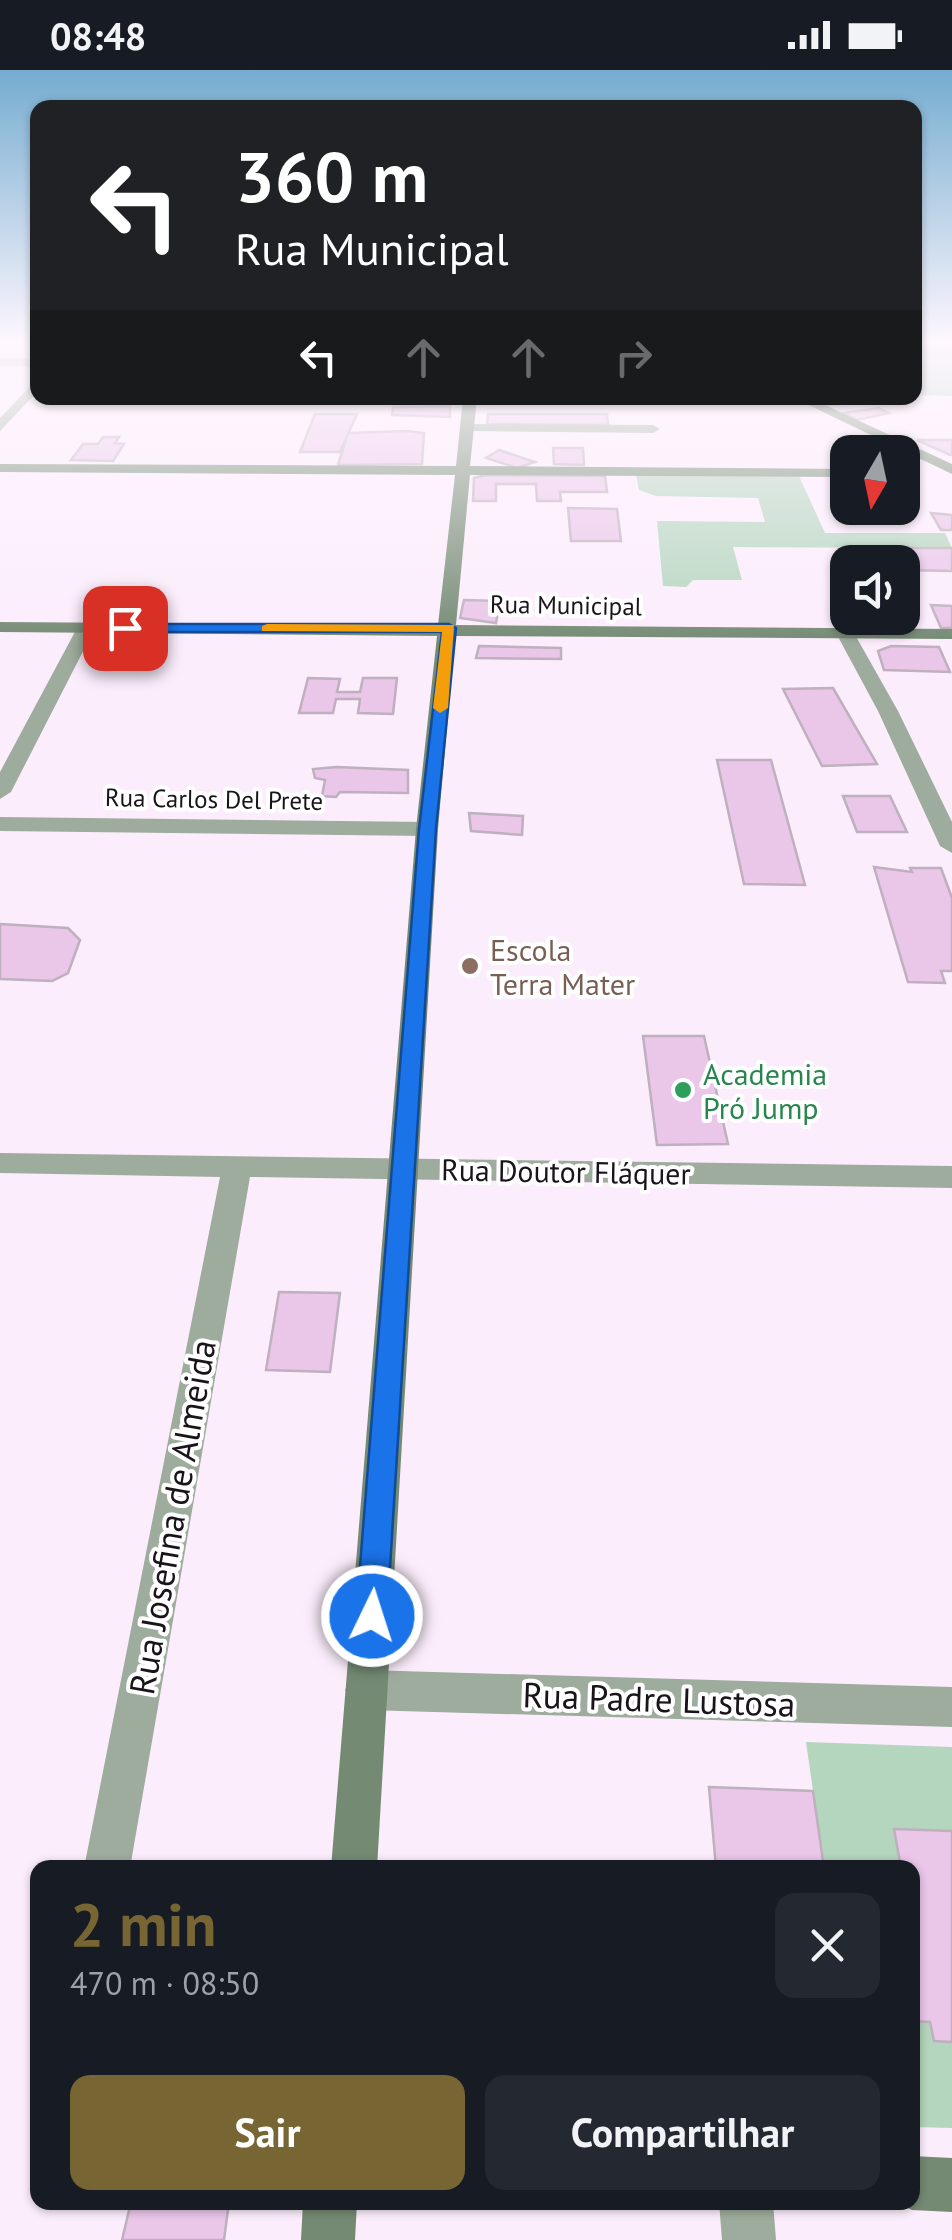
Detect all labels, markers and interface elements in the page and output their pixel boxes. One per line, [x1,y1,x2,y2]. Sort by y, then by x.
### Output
text: 08:48 [50,11,146,60]
text: 360 m [235,131,428,221]
icon: left [70,140,200,270]
text: Rua Municipal [235,219,509,277]
icon: left [291,330,346,385]
icon: ahead [396,330,451,385]
icon: ahead [501,330,556,385]
icon: right [606,330,661,385]
north arrow [830,435,920,525]
map controls [830,435,920,635]
button: sound [830,545,920,635]
pin [83,586,168,671]
street label: Rua Municipal [490,588,643,622]
icon: arrive [98,601,153,656]
street label: Rua Carlos Del Prete [105,781,323,817]
place label: Escola Terra Mater [490,930,635,1003]
marker: Escola Terra Mater [459,955,481,977]
place label: Academia Pró Jump [703,1054,827,1127]
marker: Academia Pró Jump [672,1079,694,1101]
street label: Rua Doutor Fláquer [441,1149,691,1193]
street label: Rua Josefina de Almeida [118,1336,226,1698]
position arrow [320,1564,424,1668]
street label: Rua Padre Lustosa [522,1671,796,1727]
text: 2 min [70,1885,216,1963]
button: close [775,1893,880,1998]
text: 470 m · 08:50 [70,1962,259,2004]
button: Sair [70,2075,465,2190]
button: Compartilhar [485,2075,880,2190]

